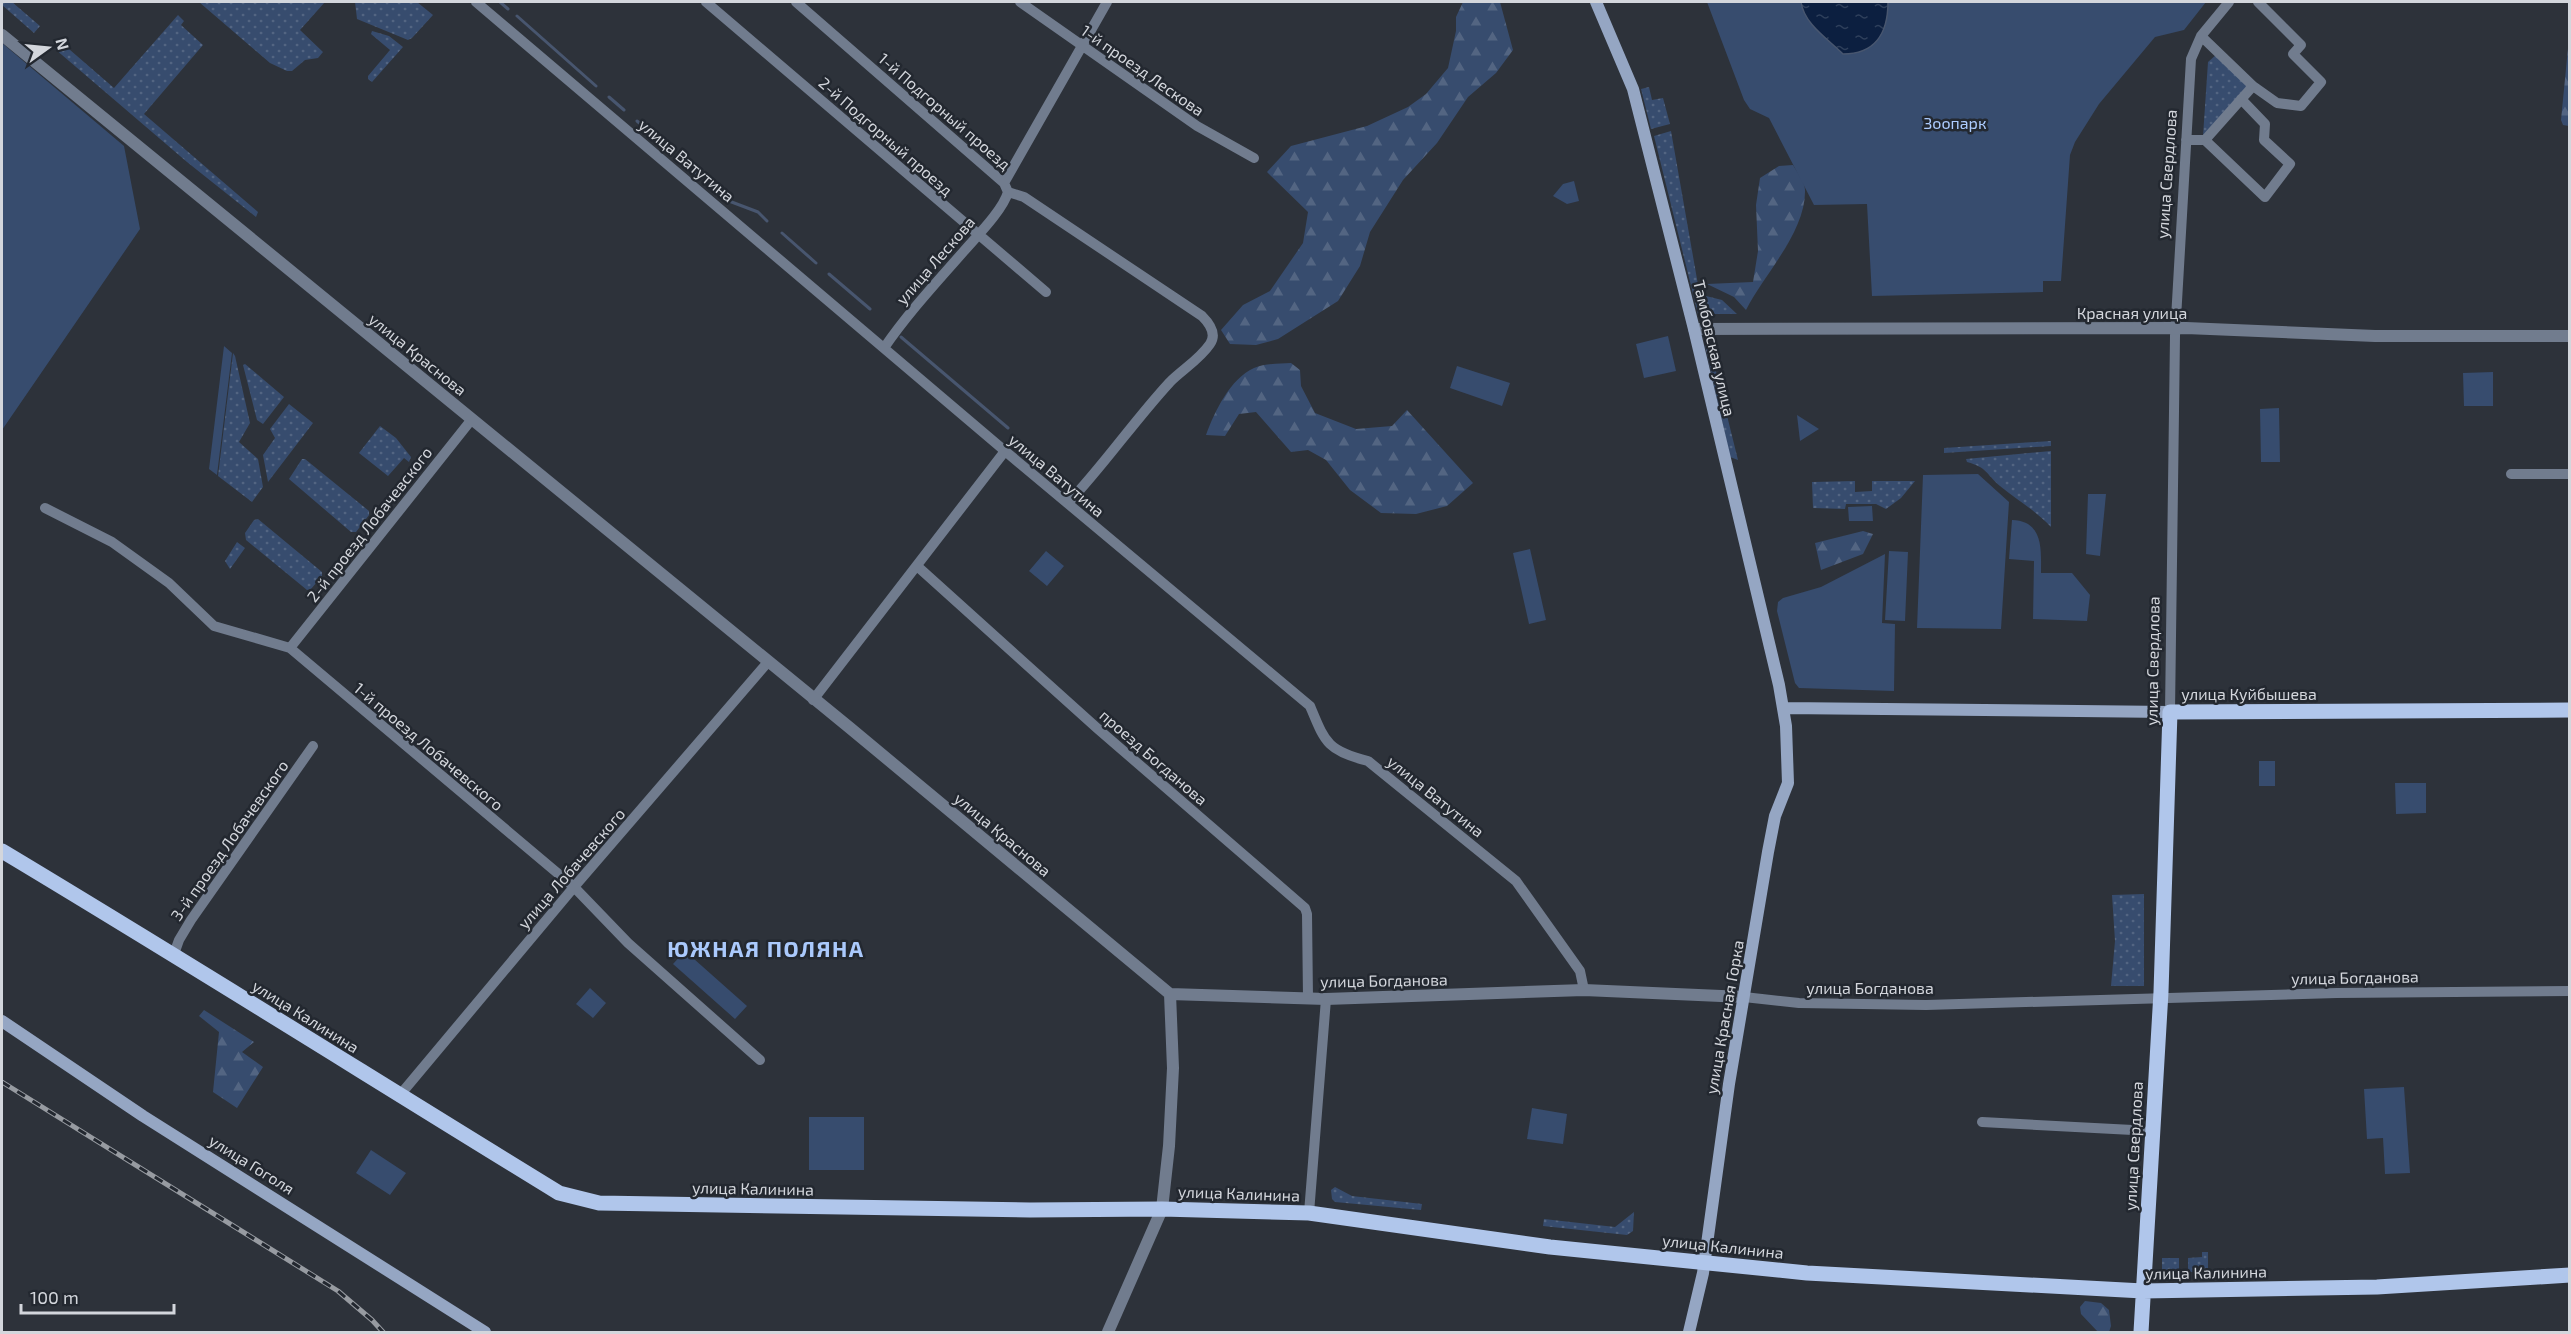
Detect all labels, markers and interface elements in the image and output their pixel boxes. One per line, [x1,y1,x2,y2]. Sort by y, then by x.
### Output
north arrow [18,18,78,78]
street label: 1-й проезд Лескова [1078,20,1208,120]
text: N [52,36,74,52]
street label: 1-й Подгорный проезд [875,49,1015,173]
street label: 2-й Подгорный проезд [815,73,957,199]
street label: улица Свердлова [2152,109,2181,239]
park label: Зоопарк [1923,113,1987,132]
street label: улица Ватутина [635,115,739,206]
street label: улица Лескова [892,212,979,309]
street label: Тамбовская улица [1689,278,1740,418]
street label: Красная улица [2077,303,2187,323]
street label: улица Краснова [365,309,471,400]
street label: улица Ватутина [1005,430,1109,521]
street label: 2-й проезд Лобачевского [302,443,436,605]
street label: улица Свердлова [2141,596,2164,726]
street label: 1-й проезд Лобачевского [350,678,508,814]
street label: улица Куйбышева [2181,684,2317,704]
street label: проезд Богданова [1096,705,1212,809]
street label: улица Ватутина [1383,751,1488,842]
street label: 3-й проезд Лобачевского [166,756,292,924]
street label: улица Краснова [950,788,1055,881]
street label: улица Лобачевского [513,804,629,933]
district label: ЮЖНАЯ ПОЛЯНА [667,935,865,961]
street label: улица Красная Горка [1701,939,1748,1096]
street label: улица Богданова [2291,966,2419,989]
street label: улица Богданова [1320,969,1448,992]
street label: улица Калинина [249,976,363,1057]
street label: улица Богданова [1806,978,1934,998]
street label: улица Свердлова [2120,1081,2147,1211]
street label: улица Гоголя [205,1130,298,1199]
street label: улица Калинина [692,1177,814,1200]
street label: улица Калинина [1178,1181,1300,1206]
street label: улица Калинина [1661,1230,1785,1263]
street label: улица Калинина [2145,1261,2267,1284]
scale bar [21,1277,174,1315]
text: 100 m [30,1286,79,1308]

